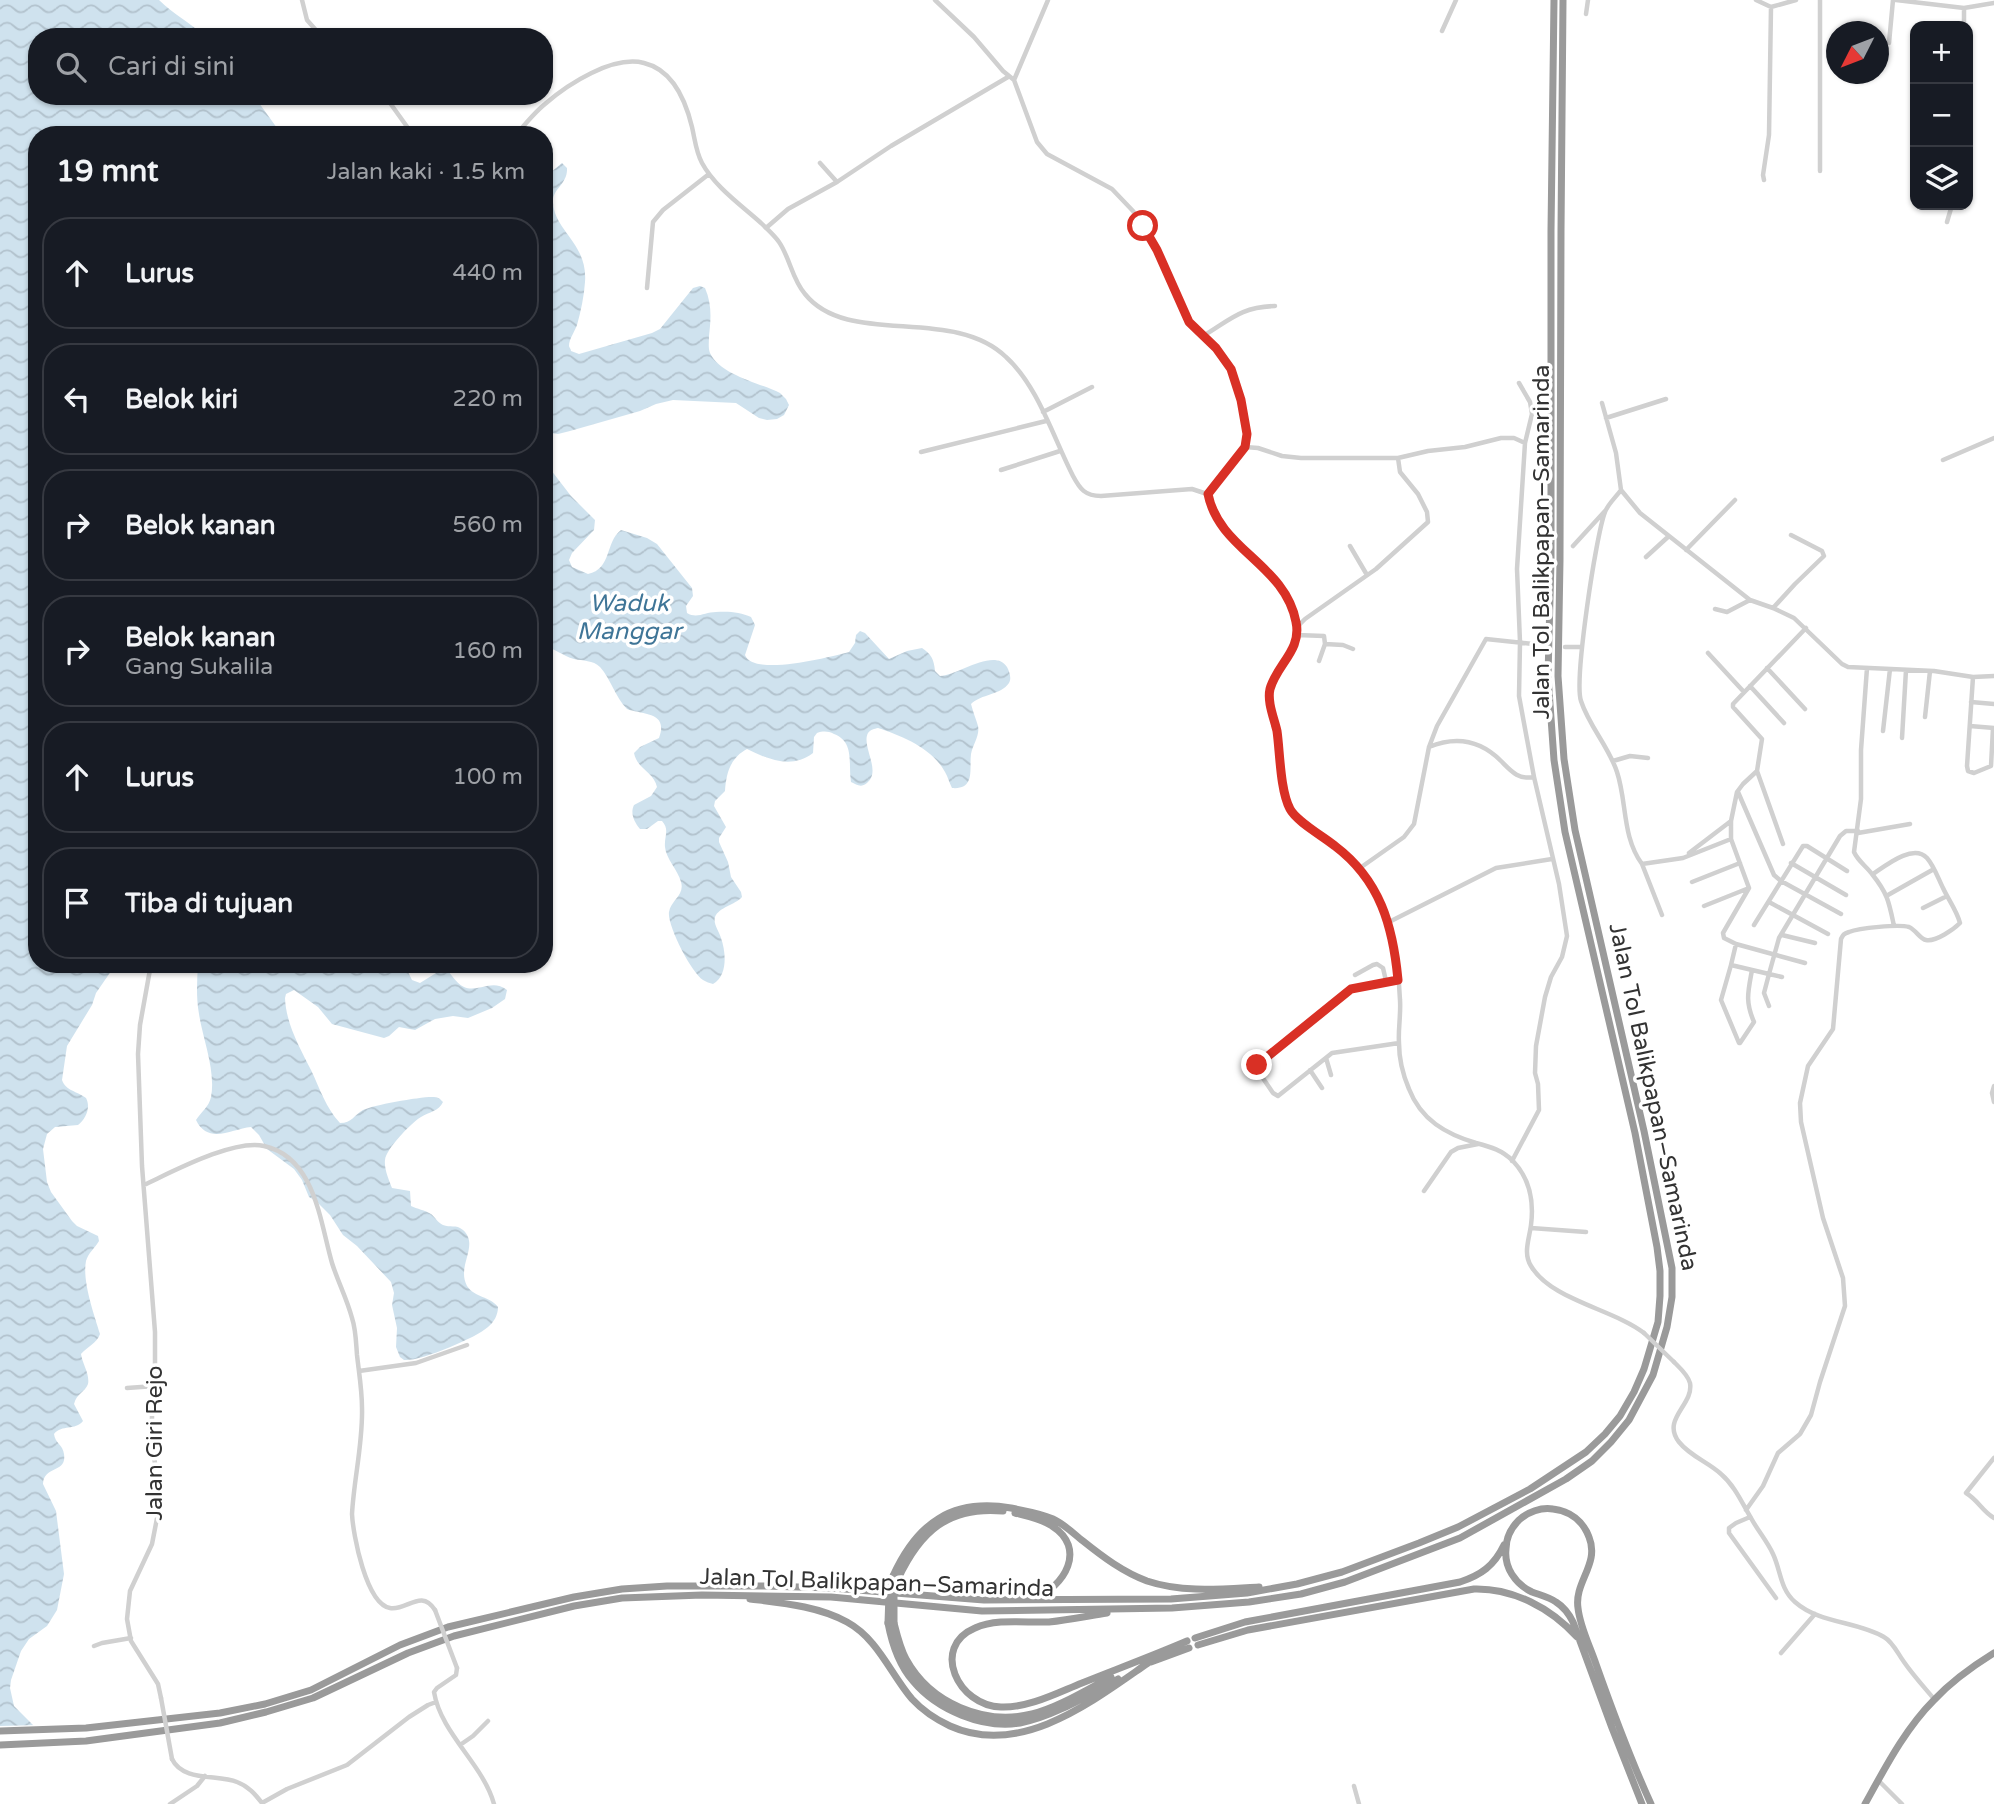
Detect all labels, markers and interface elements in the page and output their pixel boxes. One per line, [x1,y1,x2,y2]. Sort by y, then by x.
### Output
north arrow [1826,21,1889,84]
map controls [1910,21,1973,210]
button: + [1910,21,1973,84]
search box [28,28,553,105]
icon: search [52,48,90,86]
text: Cari di sini [108,51,235,82]
button: − [1910,84,1973,147]
button: layers [1910,147,1973,210]
text: 19 mnt [56,153,158,190]
text: Jalan kaki · 1.5 km [327,158,525,186]
route start [1127,210,1158,241]
icon: ahead [58,254,96,292]
text: Lurus [125,258,194,289]
text: 440 m [453,259,523,287]
street label: Jalan Tol Balikpapan–Samarinda [1528,365,1556,719]
icon: left [58,380,96,418]
text: Belok kiri [125,384,238,415]
text: 220 m [453,385,523,413]
icon: right [58,506,96,544]
text: Belok kanan [125,510,276,541]
text: 560 m [453,511,523,539]
water label: Waduk Manggar [577,589,684,646]
text: Belok kanan [125,622,276,653]
icon: right [58,632,96,670]
text: 160 m [453,637,523,665]
text: Gang Sukalila [125,653,273,681]
icon: ahead [58,758,96,796]
text: Lurus [125,762,194,793]
text: 100 m [453,763,523,791]
icon: arrive [58,884,96,922]
text: Tiba di tujuan [125,888,293,919]
street label: Jalan Tol Balikpapan–Samarinda [1602,921,1704,1273]
route end [1241,1049,1272,1080]
street label: Jalan Giri Rejo [141,1365,169,1521]
street label: Jalan Tol Balikpapan–Samarinda [699,1563,1055,1603]

